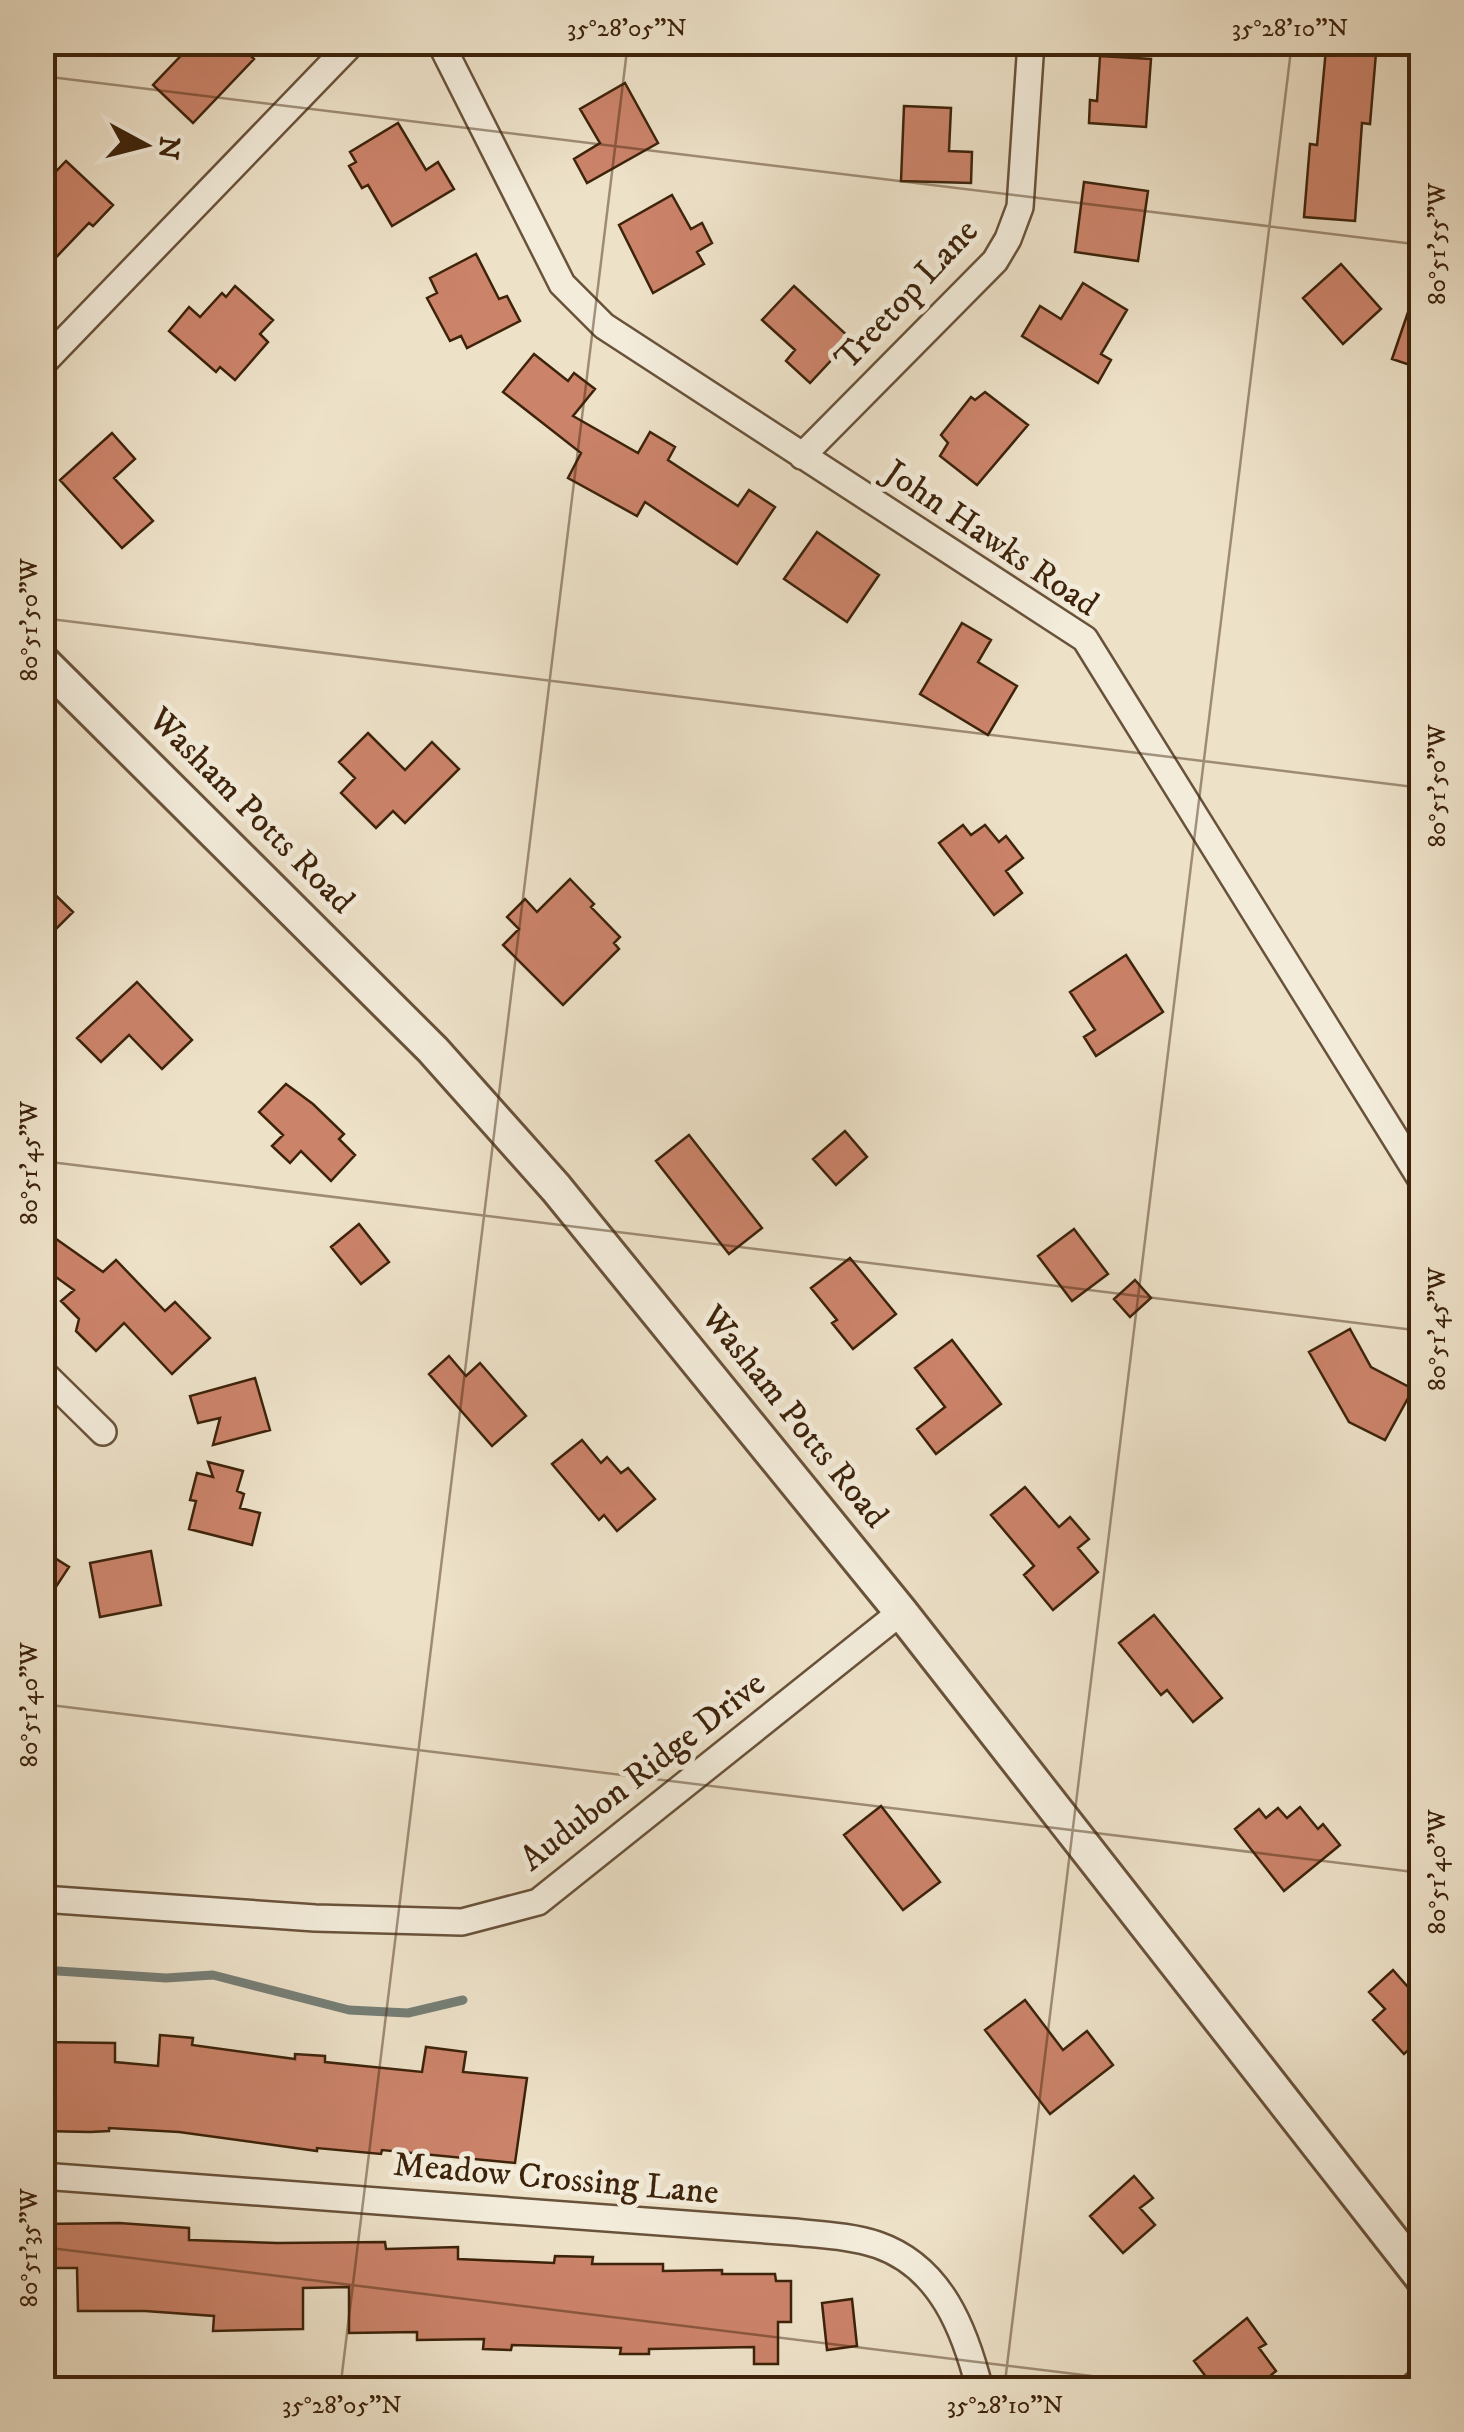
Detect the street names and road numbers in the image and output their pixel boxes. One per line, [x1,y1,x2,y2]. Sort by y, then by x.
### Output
street label: Treetop Lane [826,210,988,380]
street label: John Hawks Road [873,449,1107,627]
street label: Washam Potts Road [138,698,364,924]
street label: Washam Potts Road [690,1296,898,1538]
street label: Audubon Ridge Drive [511,1662,775,1882]
street label: Meadow Crossing Lane [392,2143,720,2215]

